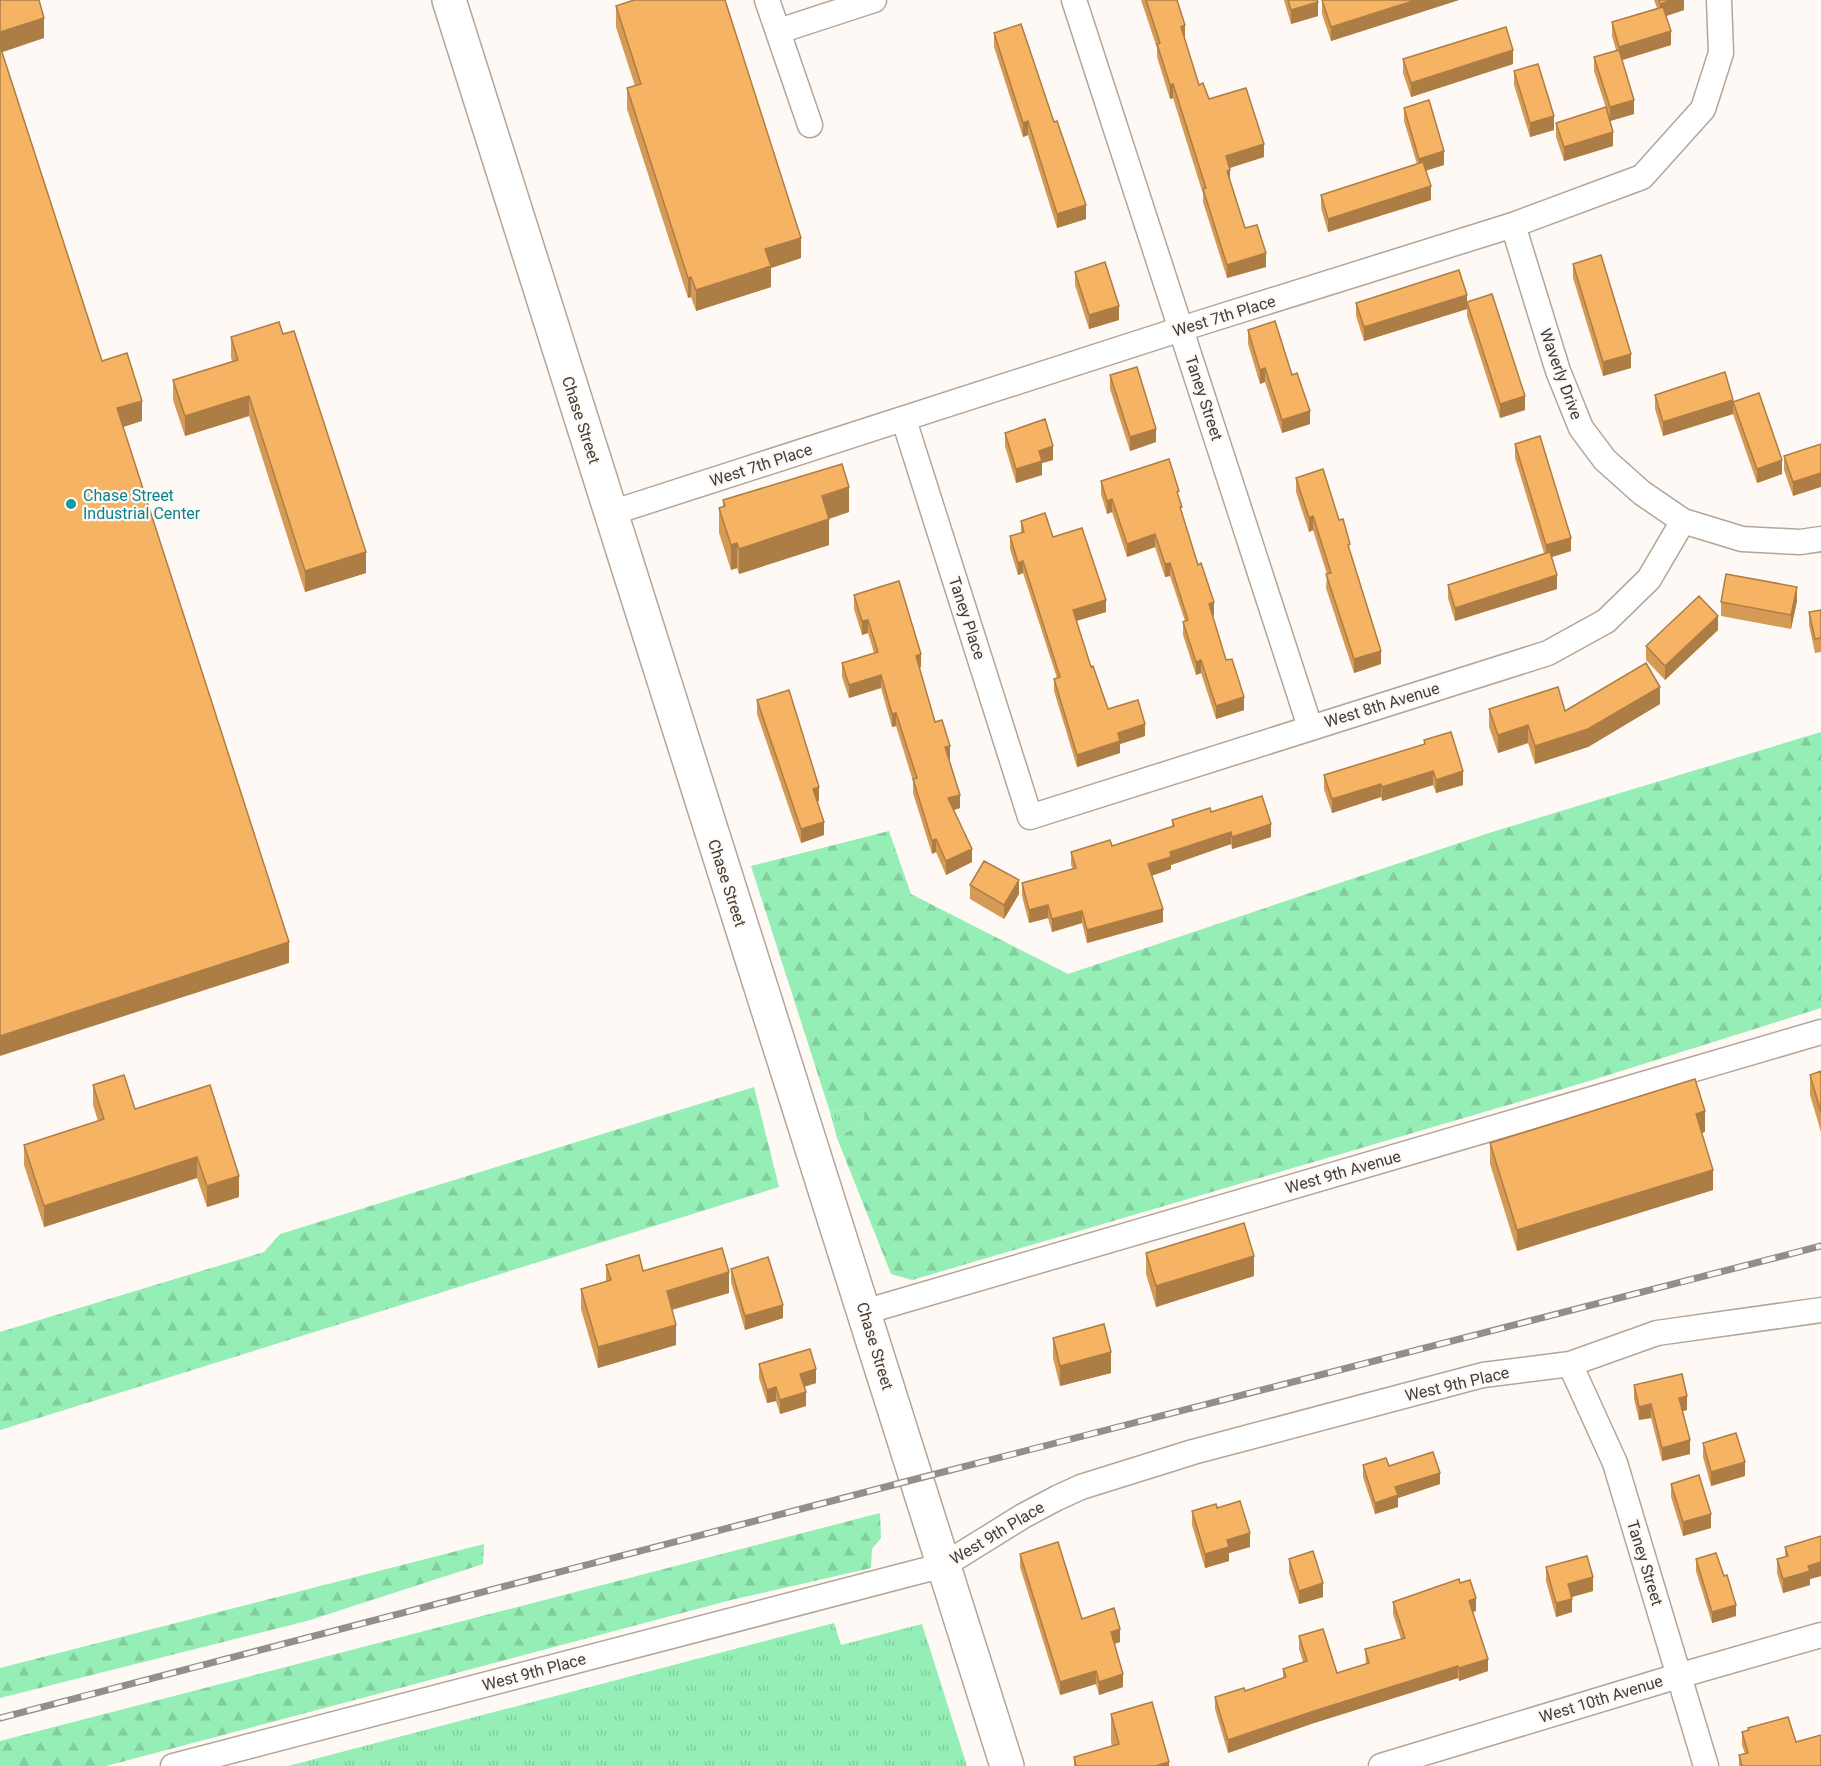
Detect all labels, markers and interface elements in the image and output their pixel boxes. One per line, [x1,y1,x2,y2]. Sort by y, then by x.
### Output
street label: West 7th Place [1170,291,1278,341]
street label: Waverly Drive [1536,326,1586,422]
street label: Taney Street [1181,353,1227,443]
street label: Chase Street [558,374,604,466]
street label: West 7th Place [707,440,815,490]
place label: Chase Street Industrial Center [83,486,201,523]
marker: Chase Street Industrial Center [64,497,78,511]
street label: Taney Place [945,574,989,662]
street label: West 8th Avenue [1322,678,1442,732]
street label: Chase Street [704,837,750,929]
street label: West 9th Avenue [1283,1146,1403,1198]
street label: Chase Street [853,1300,897,1392]
street label: West 9th Place [1403,1363,1511,1405]
street label: West 9th Place [946,1497,1048,1569]
street label: Taney Street [1623,1518,1667,1608]
street label: West 9th Place [480,1649,588,1695]
street label: West 10th Avenue [1537,1671,1665,1727]

